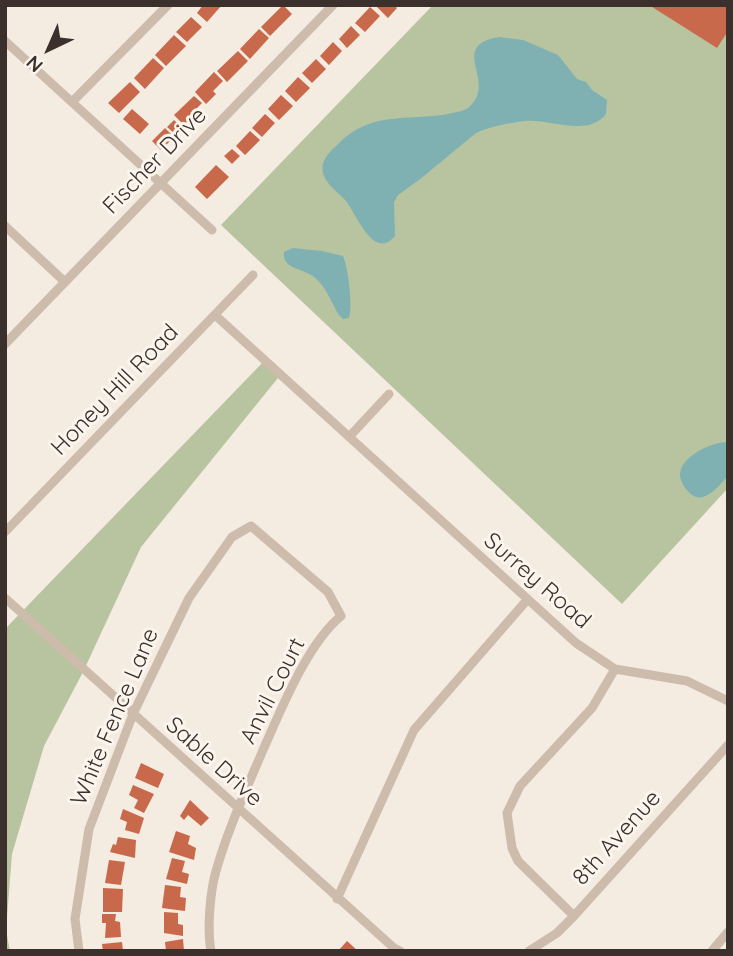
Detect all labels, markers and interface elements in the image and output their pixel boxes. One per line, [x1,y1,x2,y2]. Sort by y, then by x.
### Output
north arrow [14,14,84,84]
text: N [21,51,48,78]
street label: Fischer Drive [97,102,213,220]
street label: Honey Hill Road [46,319,184,461]
street label: Surrey Road [478,527,596,635]
street label: White Fence Lane [65,624,165,810]
street label: Anvil Court [235,633,311,749]
street label: Sable Drive [160,711,268,813]
street label: 8th Avenue [567,785,667,891]

